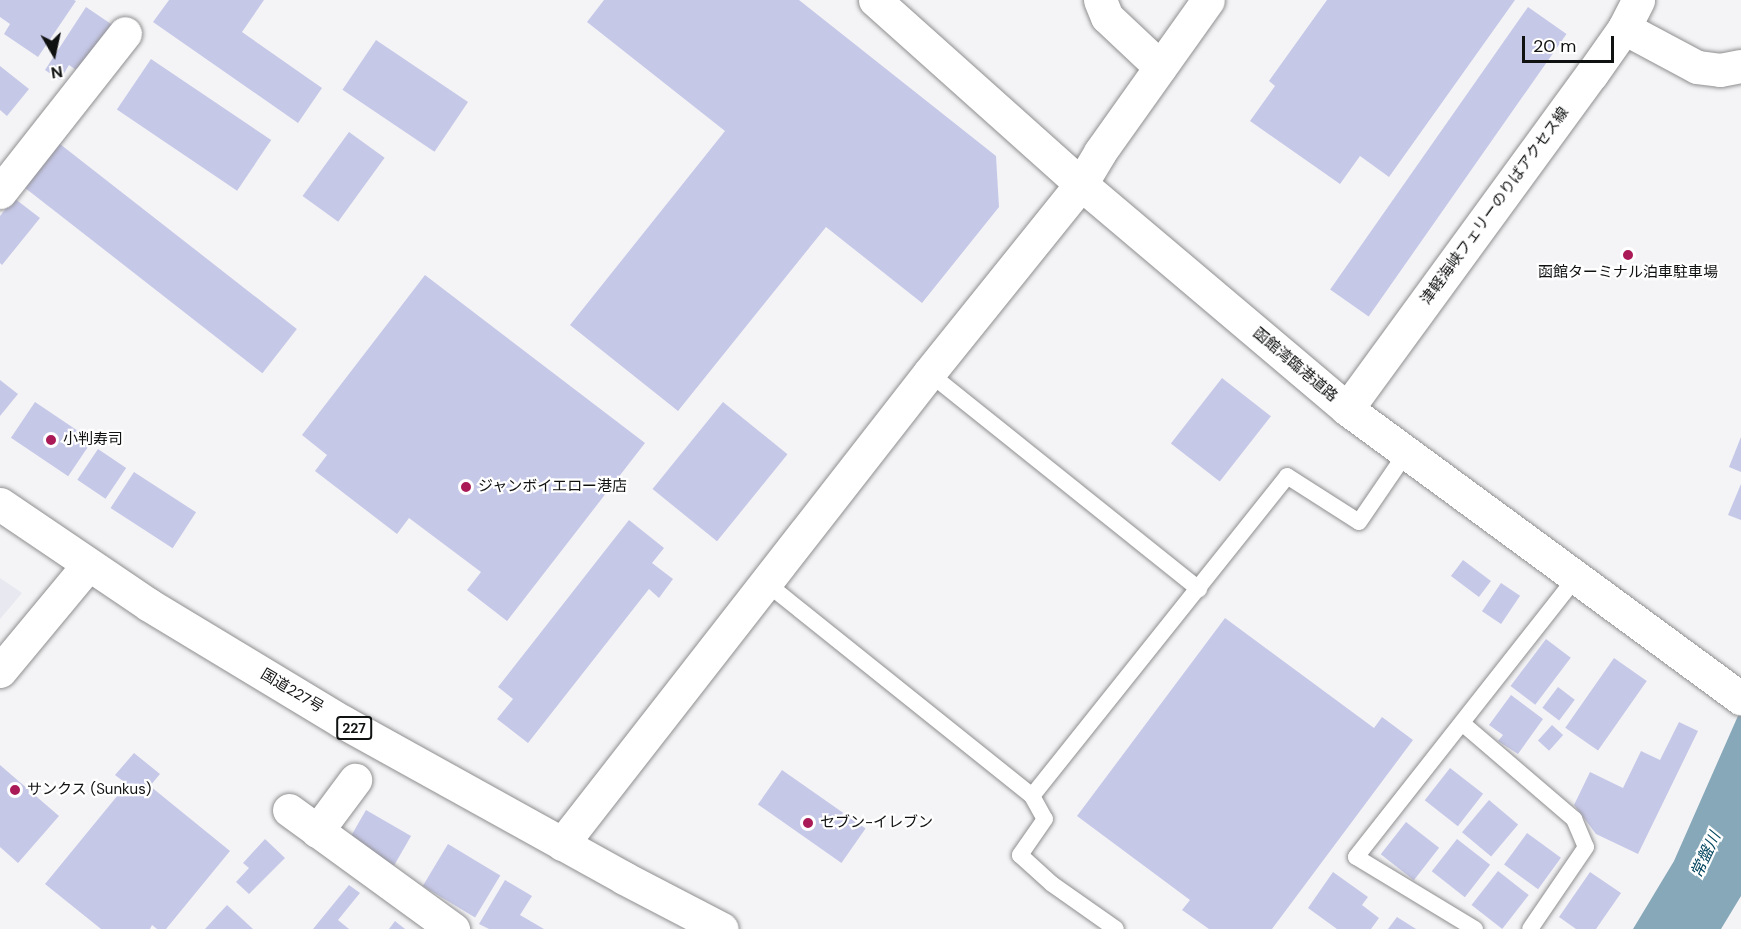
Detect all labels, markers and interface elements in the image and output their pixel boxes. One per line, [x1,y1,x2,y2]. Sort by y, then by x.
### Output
north arrow [24,24,84,84]
scale bar [1525,24,1616,62]
text: 20 m [1533,34,1576,58]
text: N [49,61,64,84]
street label: 津軽海峡フェリーのりばアクセス線 [1417,104,1573,308]
marker: 函館ターミナル泊車駐車場 [1621,248,1635,262]
place label: 函館ターミナル泊車駐車場 [1538,264,1718,282]
street label: 函館湾臨港道路 [1249,324,1341,406]
place label: 小判寿司 [63,431,123,449]
marker: 小判寿司 [44,433,58,447]
place label: ジャンボイエロー港店 [478,478,628,496]
marker: ジャンボイエロー港店 [459,480,473,494]
street label: 国道227号 [257,665,327,717]
road number: 227 [336,717,372,739]
place label: サンクス (Sunkus) [27,781,152,799]
marker: サンクス (Sunkus) [8,783,22,797]
place label: セブン-イレブン [820,814,933,832]
marker: セブン-イレブン [801,816,815,830]
water label: 常盤川 [1687,829,1725,881]

